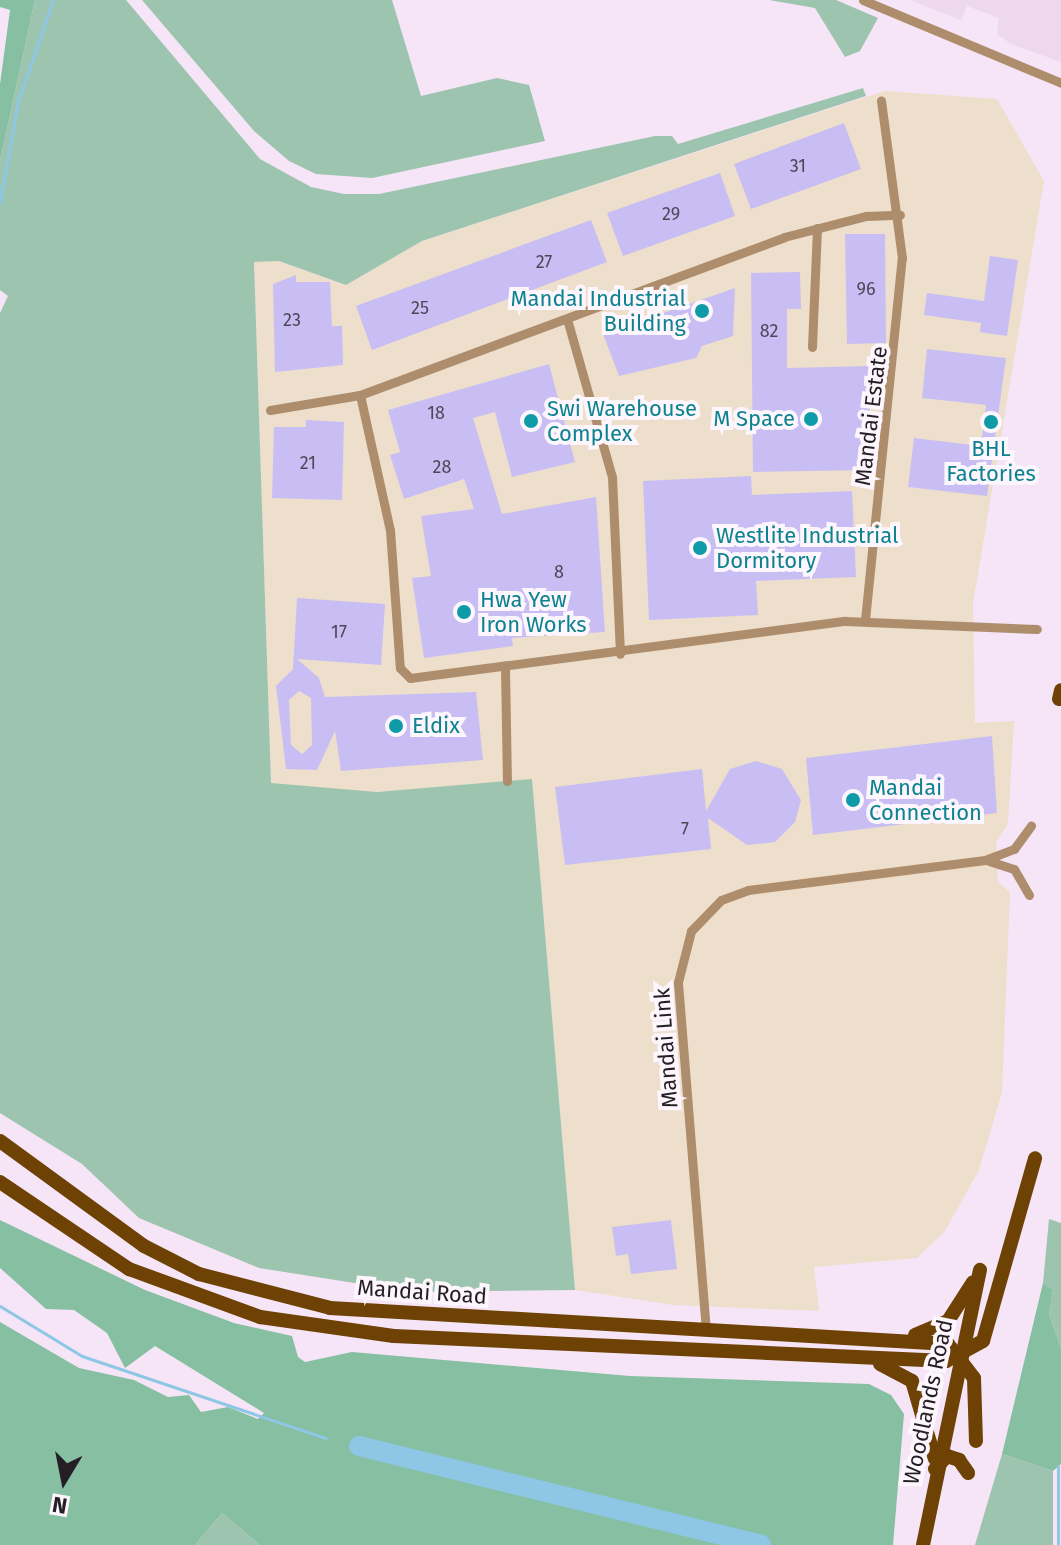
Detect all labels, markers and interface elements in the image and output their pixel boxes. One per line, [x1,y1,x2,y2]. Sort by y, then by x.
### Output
house number: 31 [790,155,806,177]
house number: 29 [662,203,680,225]
house number: 27 [536,251,552,273]
house number: 96 [856,278,876,300]
place label: Mandai Industrial Building [510,285,686,336]
house number: 25 [411,297,429,319]
marker: Mandai Industrial Building [693,302,711,320]
house number: 23 [283,309,301,331]
house number: 82 [760,320,778,342]
street label: Mandai Estate [849,345,893,487]
place label: Swi Warehouse Complex [547,395,697,446]
house number: 18 [427,402,445,424]
place label: M Space [713,406,795,432]
marker: M Space [802,410,820,428]
marker: Swi Warehouse Complex [522,412,540,430]
marker: BHL Factories [982,413,1000,431]
place label: BHL Factories [946,435,1036,486]
house number: 21 [300,452,316,474]
house number: 28 [433,456,451,478]
place label: Westlite Industrial Dormitory [716,522,898,574]
marker: Westlite Industrial Dormitory [691,539,709,557]
house number: 8 [554,561,564,583]
place label: Hwa Yew Iron Works [480,586,587,638]
marker: Hwa Yew Iron Works [455,603,473,621]
house number: 17 [331,621,347,643]
place label: Eldix [412,713,460,739]
marker: Eldix [387,717,405,735]
place label: Mandai Connection [869,774,982,826]
marker: Mandai Connection [844,791,862,809]
house number: 7 [681,818,689,840]
street label: Mandai Link [649,987,683,1109]
street label: Mandai Road [356,1274,488,1310]
street label: Woodlands Road [898,1317,958,1487]
north arrow [24,1441,104,1521]
text: N [50,1491,69,1520]

